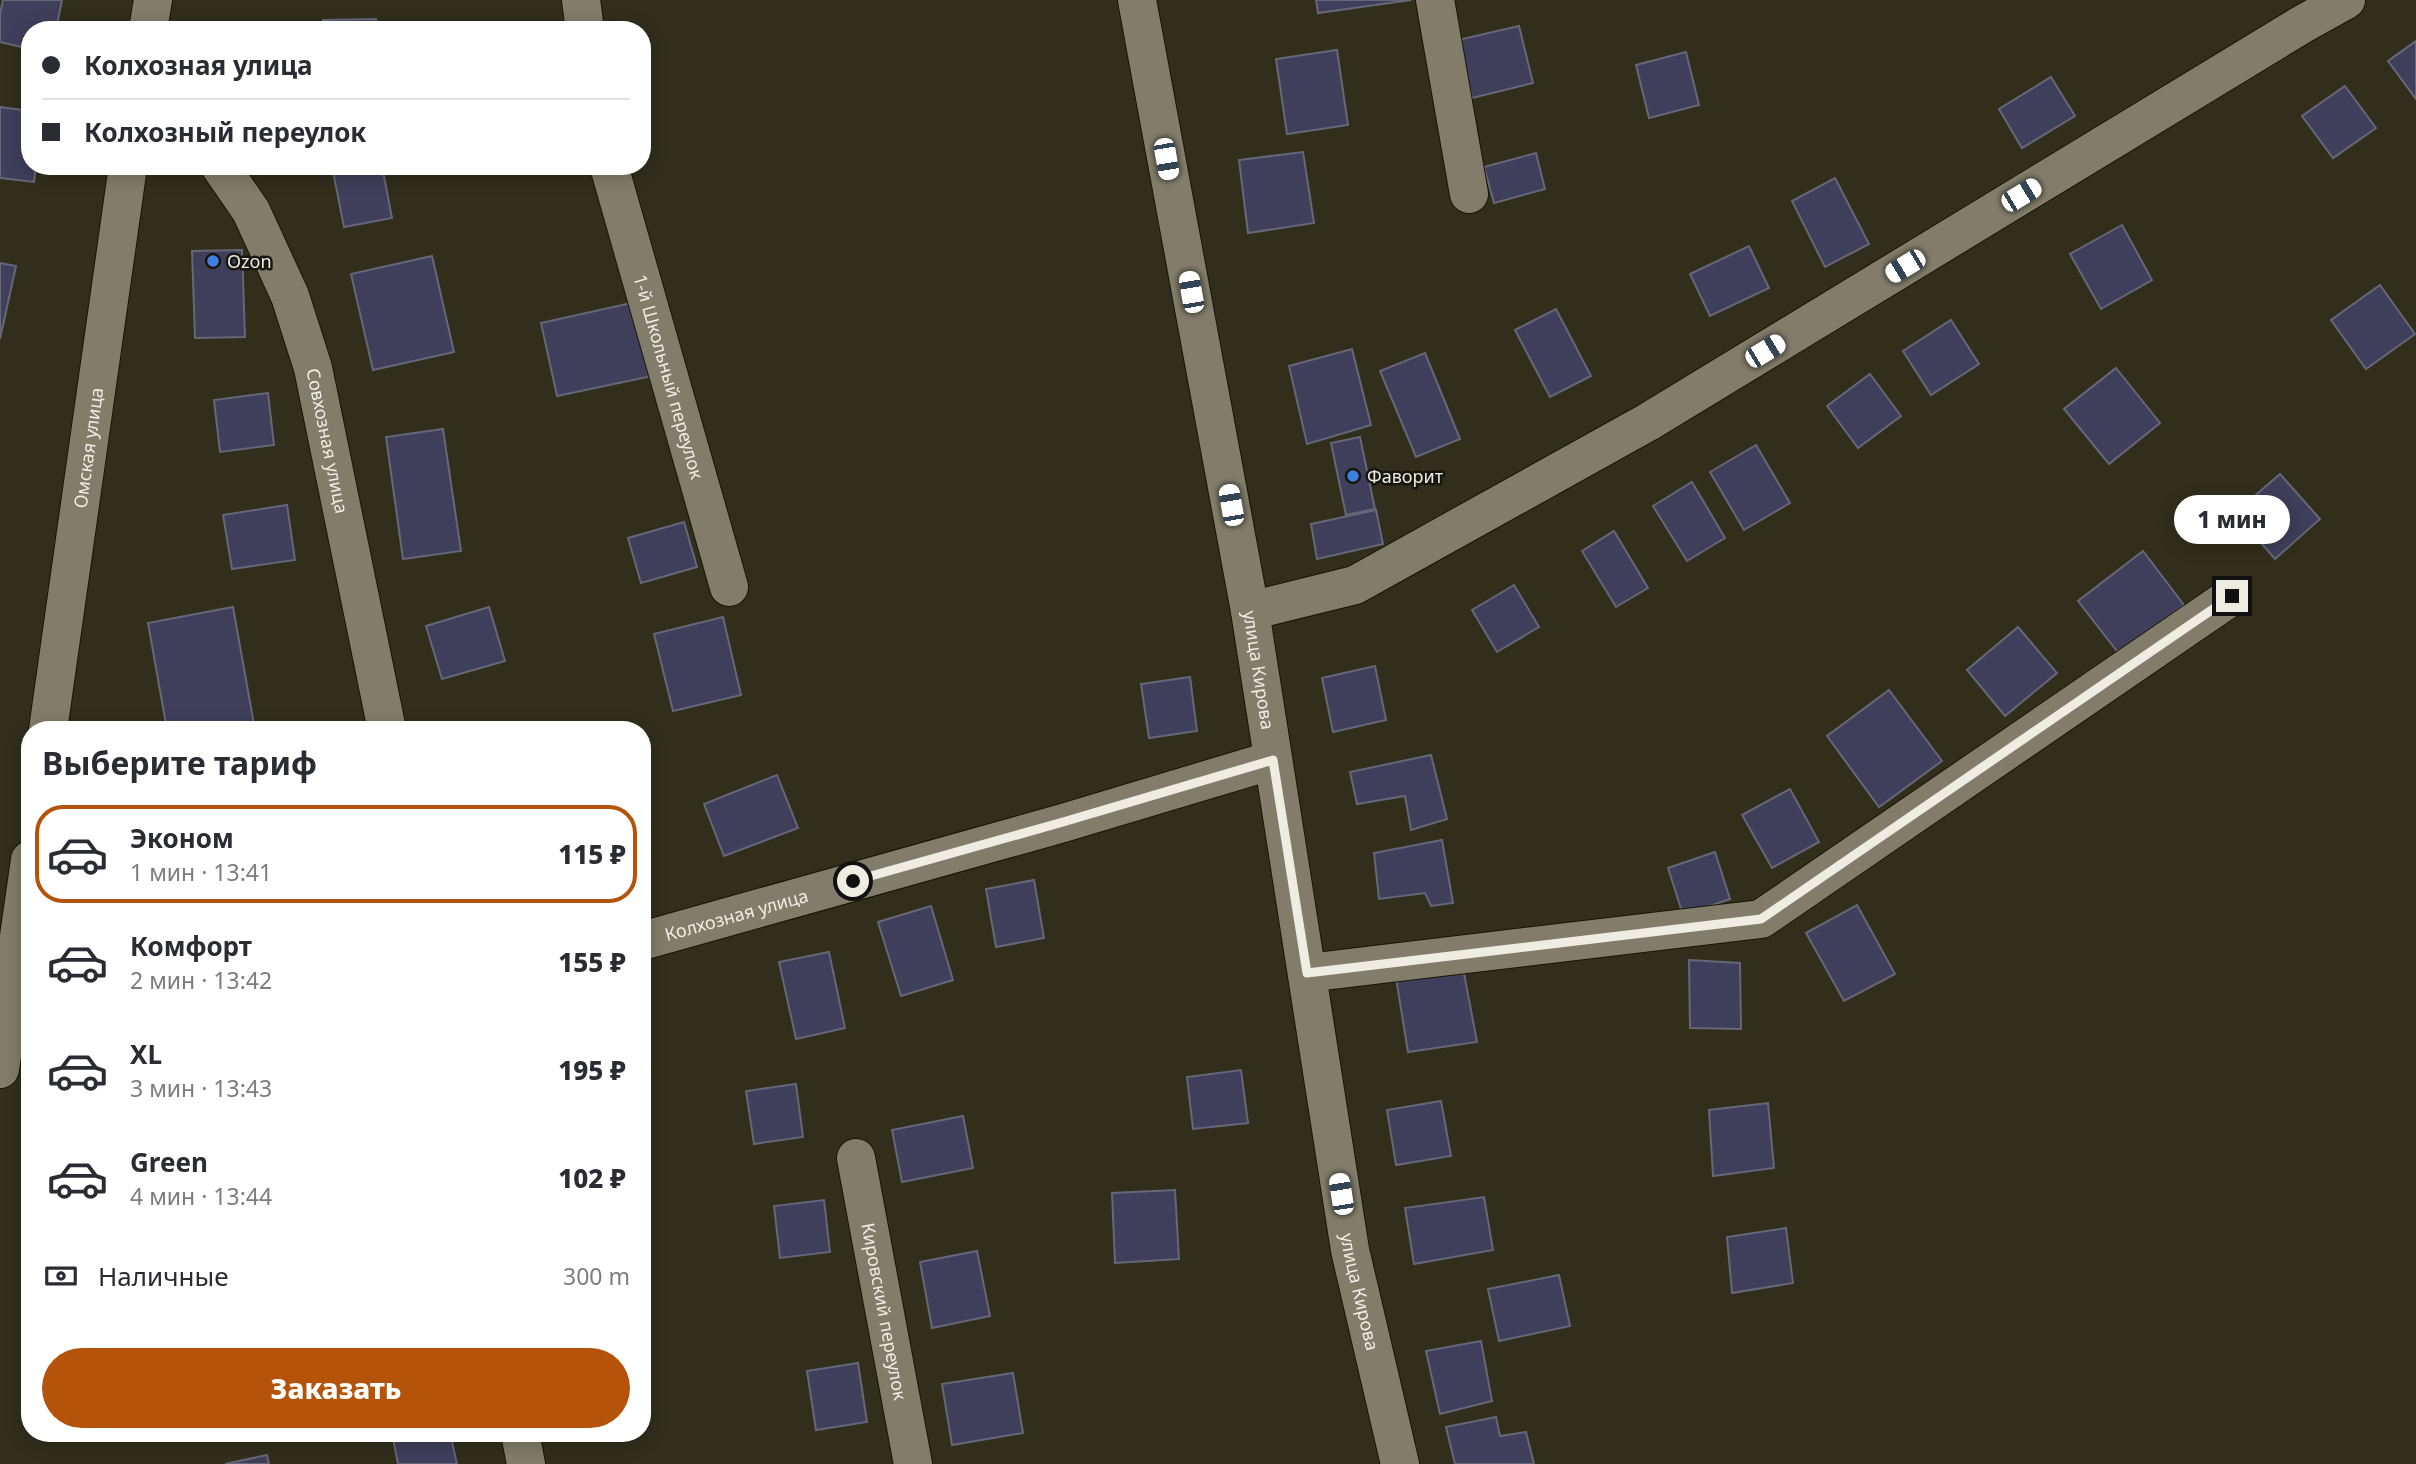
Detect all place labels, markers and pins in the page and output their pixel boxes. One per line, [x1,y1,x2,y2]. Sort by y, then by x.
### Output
place label: Ozon [227,249,272,273]
marker: Ozon [205,253,221,269]
place label: Фаворит [1367,464,1444,488]
marker: Фаворит [1345,468,1361,484]

